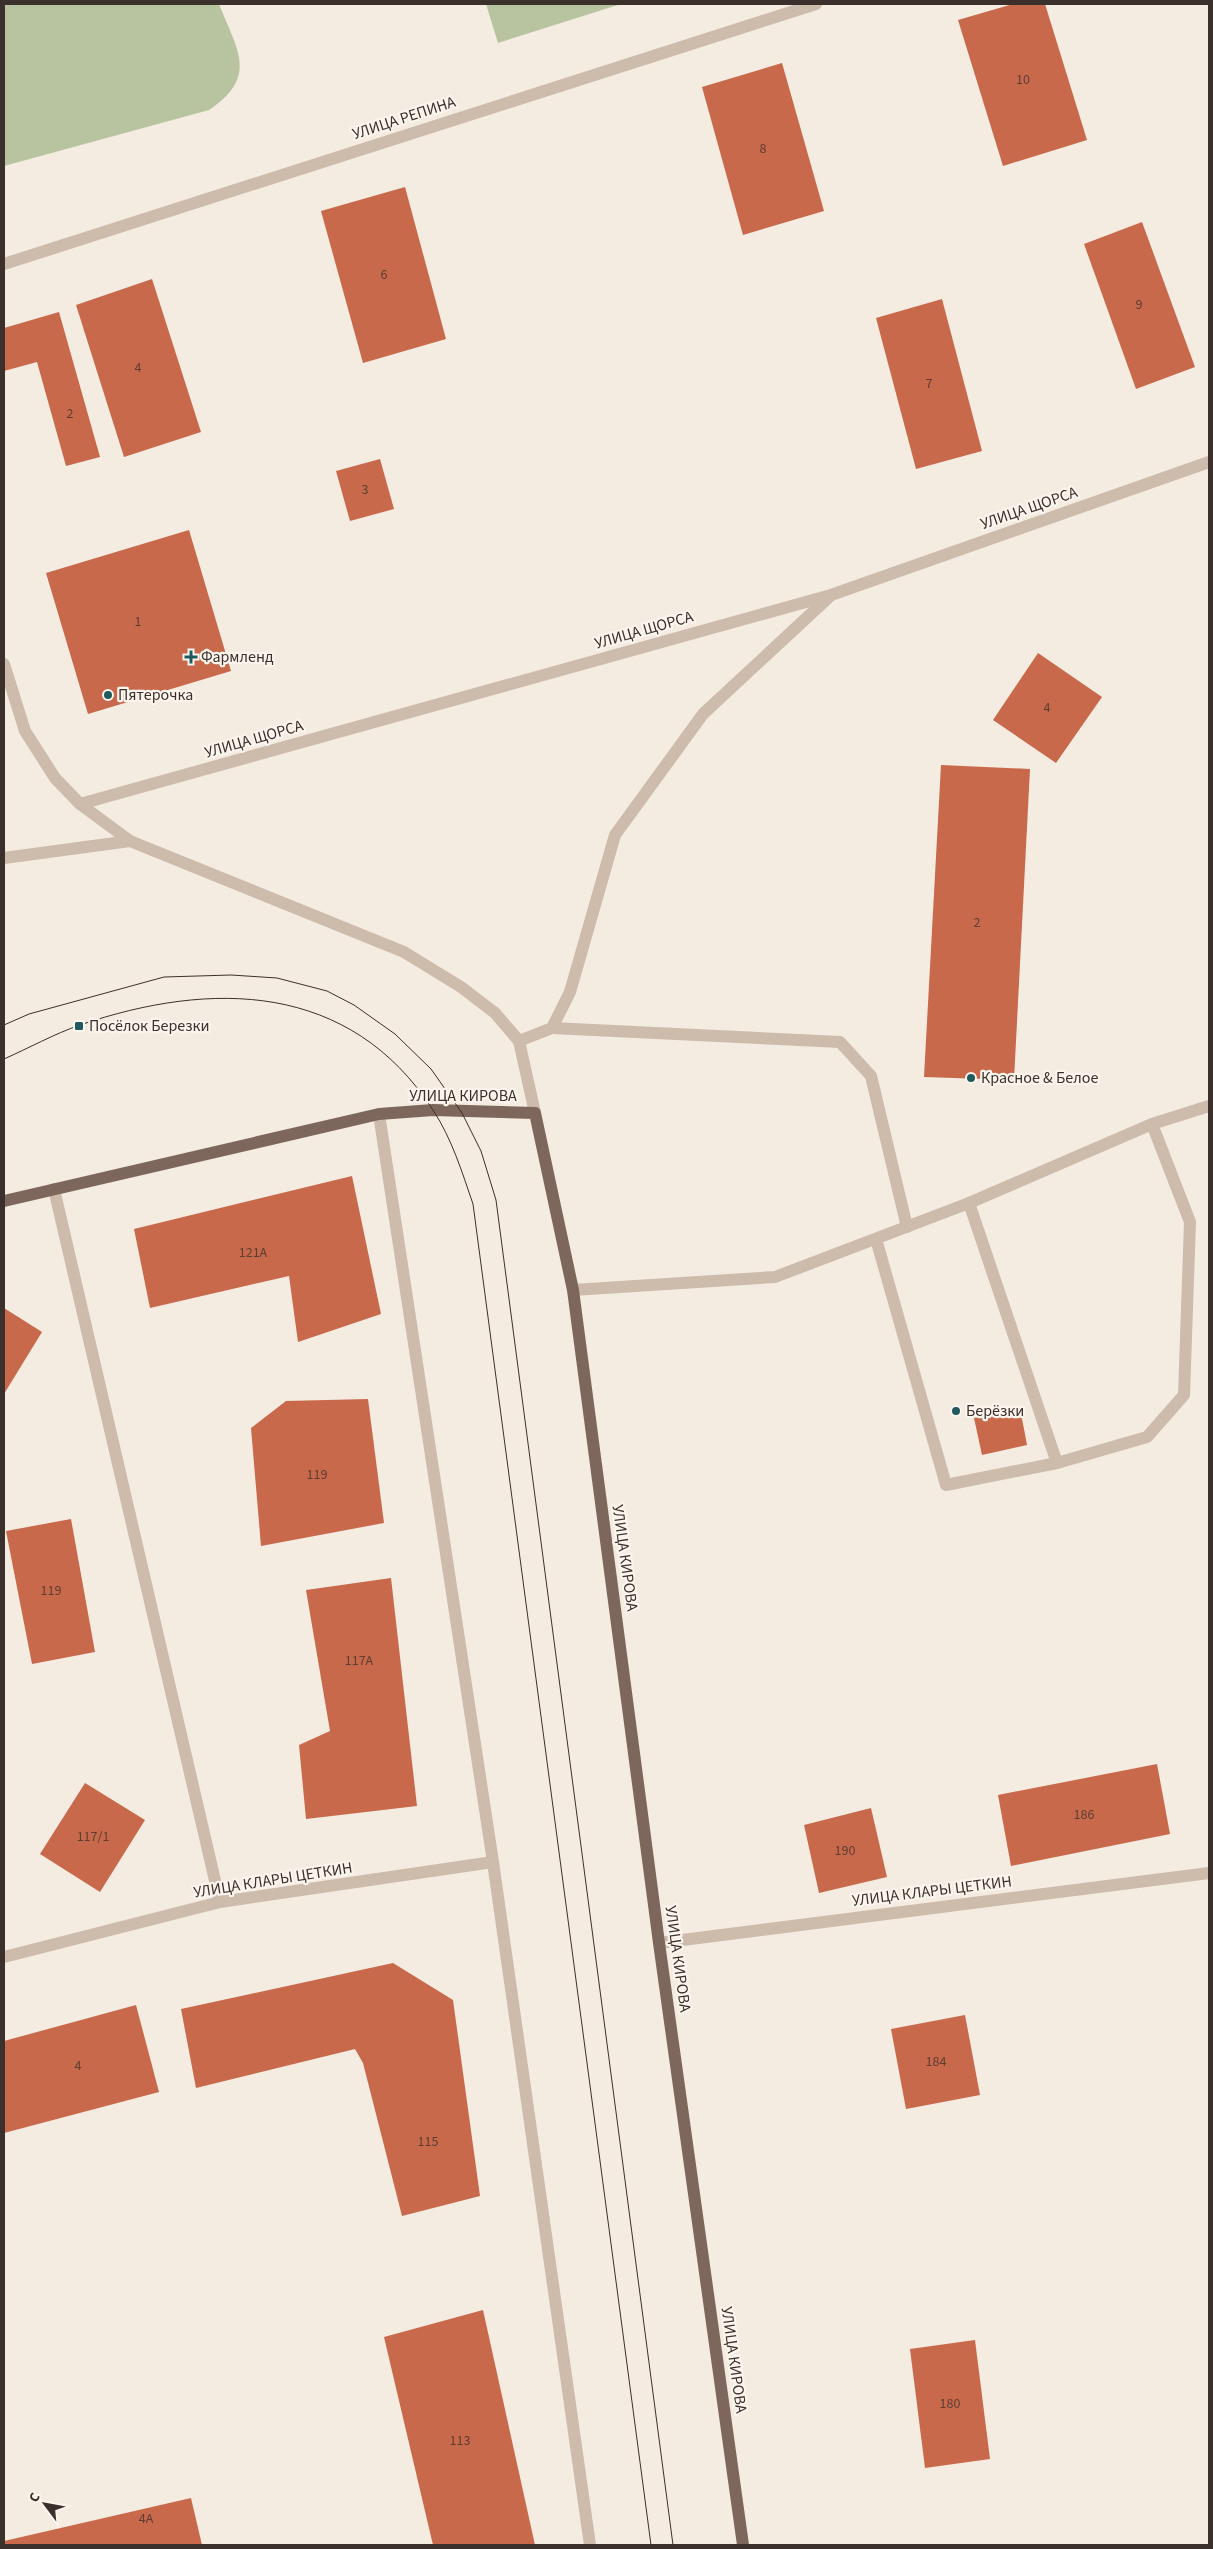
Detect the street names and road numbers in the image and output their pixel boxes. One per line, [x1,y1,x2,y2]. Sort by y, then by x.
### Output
street label: УЛИЦА РЕПИНА [349,91,459,145]
street label: УЛИЦА ЩОРСА [977,481,1081,535]
street label: УЛИЦА ЩОРСА [592,605,696,655]
street label: УЛИЦА ЩОРСА [202,714,306,764]
street label: УЛИЦА КИРОВА [409,1085,517,1107]
street label: УЛИЦА КИРОВА [607,1503,643,1613]
street label: УЛИЦА КЛАРЫ ЦЕТКИН [192,1857,354,1903]
street label: УЛИЦА КЛАРЫ ЦЕТКИН [851,1870,1013,1912]
street label: УЛИЦА КИРОВА [660,1904,696,2014]
street label: УЛИЦА КИРОВА [716,2305,752,2415]

